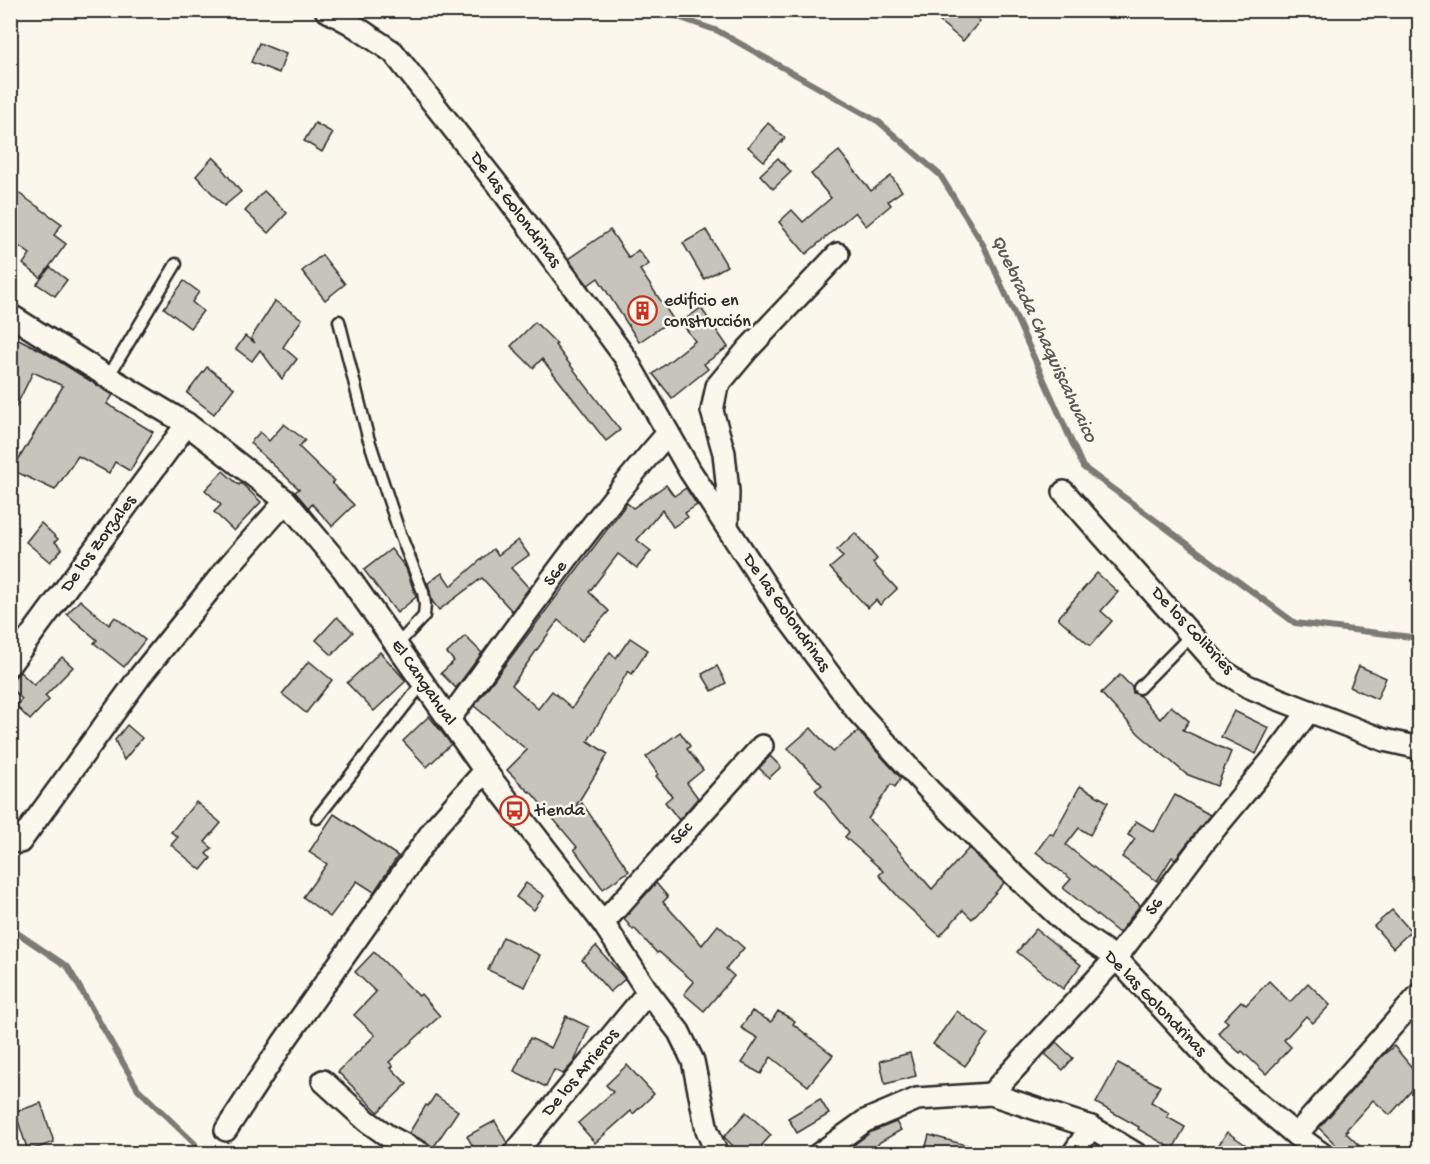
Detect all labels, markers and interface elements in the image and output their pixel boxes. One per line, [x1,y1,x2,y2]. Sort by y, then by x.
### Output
street label: De las Golondrinas [464,148,566,273]
water label: Quebrada Chaquiscahuaico [985,232,1102,448]
place label: edificio en construcción [664,291,751,333]
building icon: edificio en construcción [627,295,659,327]
street label: De los Zorzales [56,490,142,597]
street label: De las Golondrinas [737,549,835,677]
street label: S6e [540,556,573,591]
street label: De los Colibries [1145,582,1239,680]
street label: El Cangahual [386,636,460,730]
bus stop icon: tienda [498,795,530,827]
place label: tienda [534,801,586,822]
street label: S6c [666,818,698,850]
street label: S6 [1141,893,1169,920]
street label: De las Golondrinas [1099,946,1212,1062]
street label: De los Arrieros [537,1024,625,1122]

